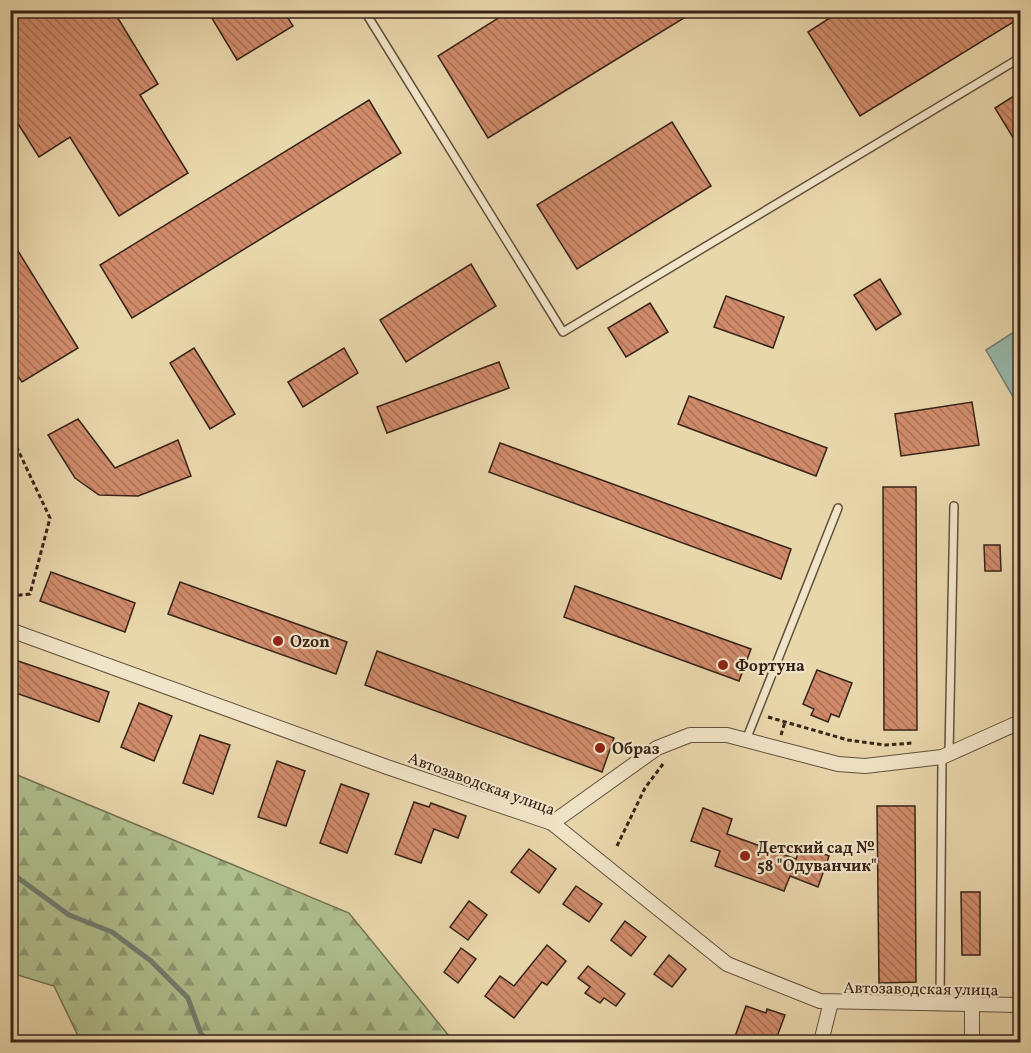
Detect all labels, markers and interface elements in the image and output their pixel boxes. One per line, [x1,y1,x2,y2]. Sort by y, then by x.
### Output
place label: Ozon [290,632,330,654]
marker: Ozon [271,634,285,648]
place label: Фортуна [735,656,805,678]
marker: Фортуна [716,658,730,672]
place label: Образ [612,739,660,761]
marker: Образ [593,741,607,755]
street label: Автозаводская улица [405,748,558,822]
place label: Детский сад № 58 "Одуванчик" [757,838,877,878]
marker: Детский сад № 58 "Одуванчик" [738,849,752,863]
street label: Автозаводская улица [843,978,999,1002]

